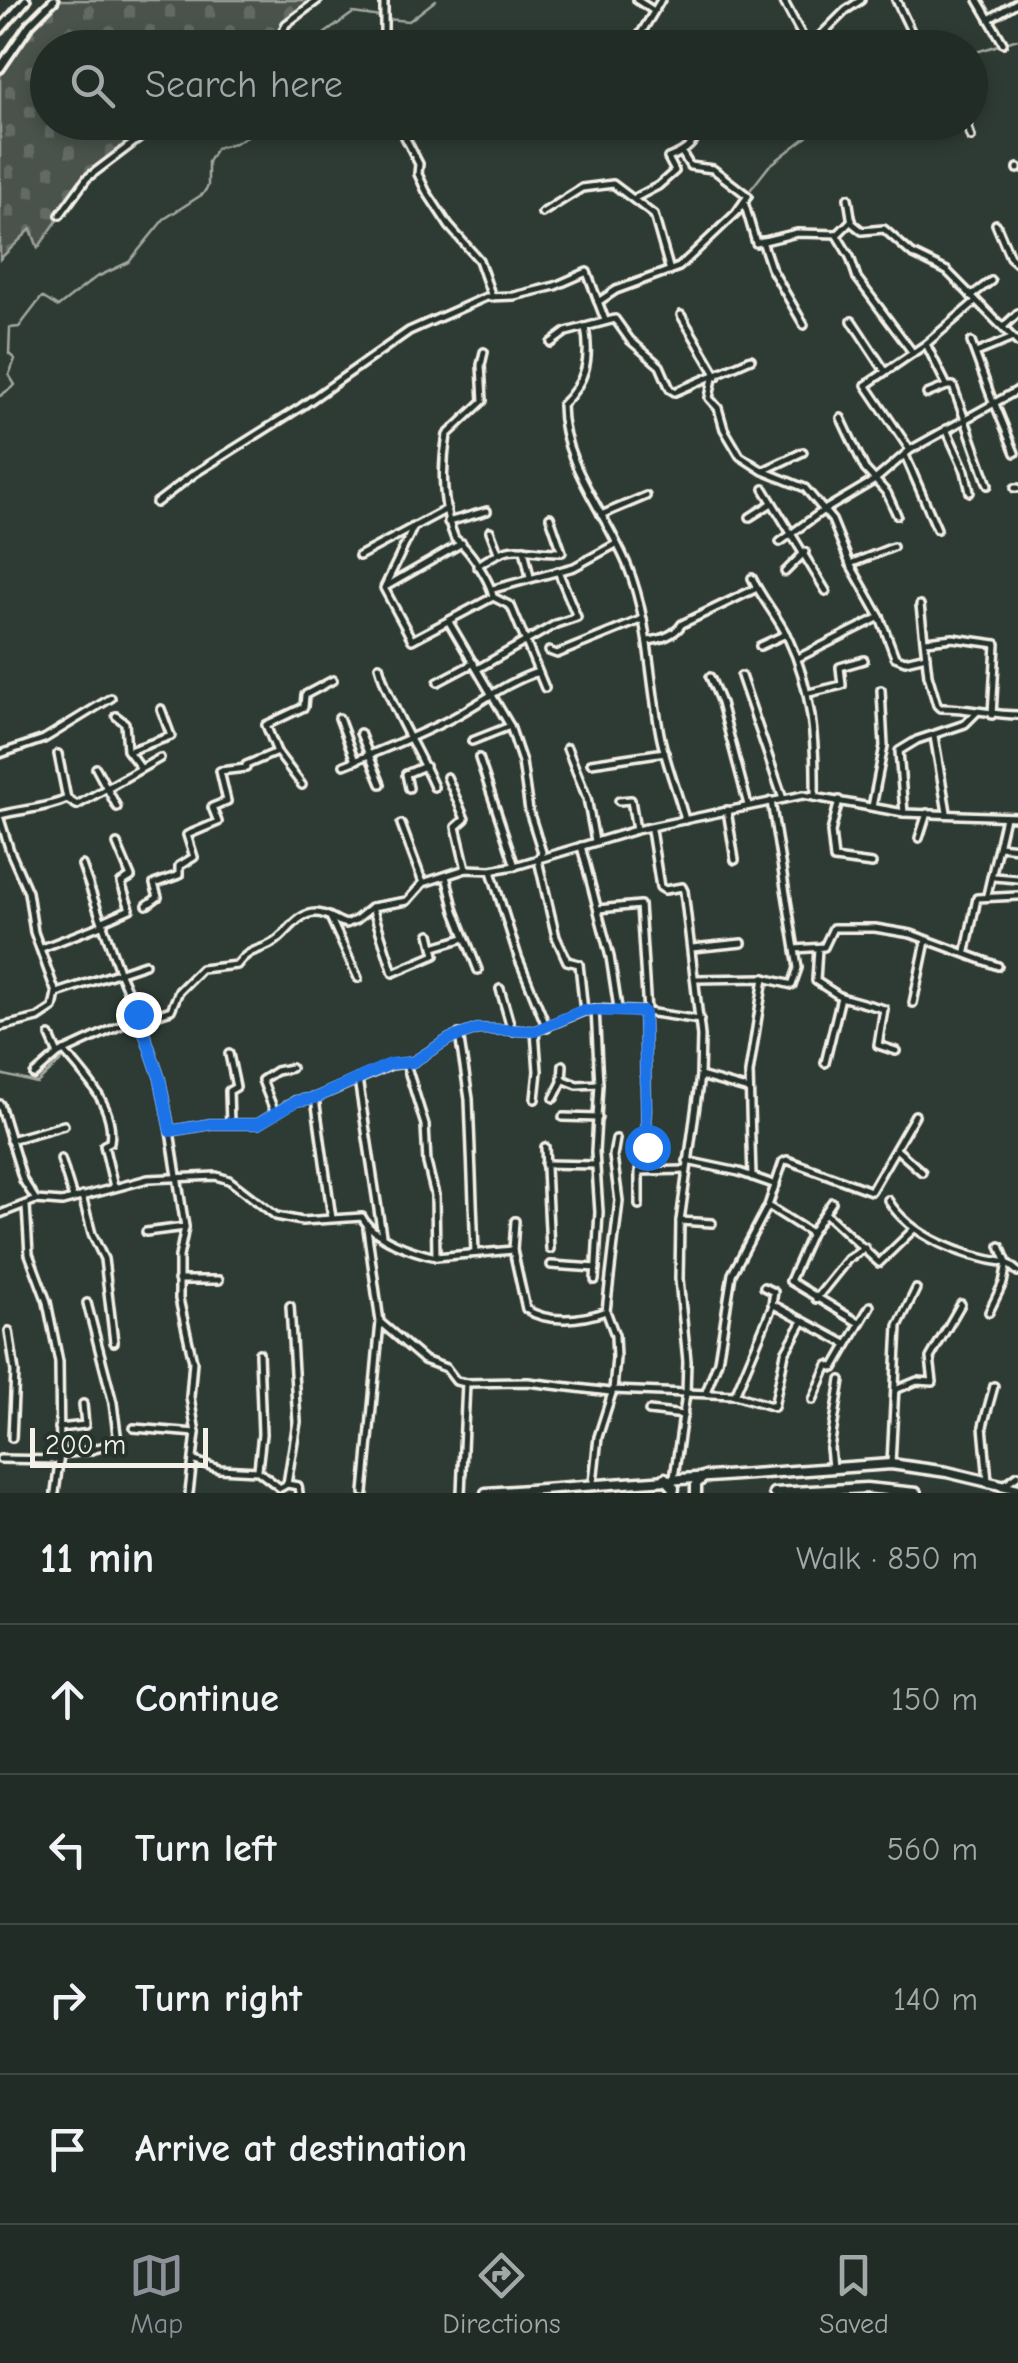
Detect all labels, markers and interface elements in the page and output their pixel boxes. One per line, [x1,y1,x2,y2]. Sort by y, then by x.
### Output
search box [30,30,988,140]
icon: search [65,58,120,113]
text: Search here [145,63,343,107]
route end [116,992,162,1038]
route start [625,1125,671,1171]
scale bar [30,1423,208,1468]
text: 200 m [45,1429,126,1461]
text: 11 min [40,1534,154,1583]
text: Walk · 850 m [796,1540,978,1577]
icon: ahead [40,1672,95,1727]
text: Continue [135,1677,279,1721]
text: 150 m [891,1681,978,1718]
icon: left [40,1822,95,1877]
text: Turn left [135,1827,276,1871]
text: 560 m [887,1831,978,1868]
icon: right [40,1972,95,2027]
text: Turn right [135,1977,302,2021]
text: 140 m [893,1981,978,2018]
icon: arrive [40,2122,95,2177]
text: Arrive at destination [135,2127,467,2171]
tab: Map [129,2248,184,2340]
tab: Directions [442,2248,561,2340]
tab: Saved [819,2248,889,2340]

